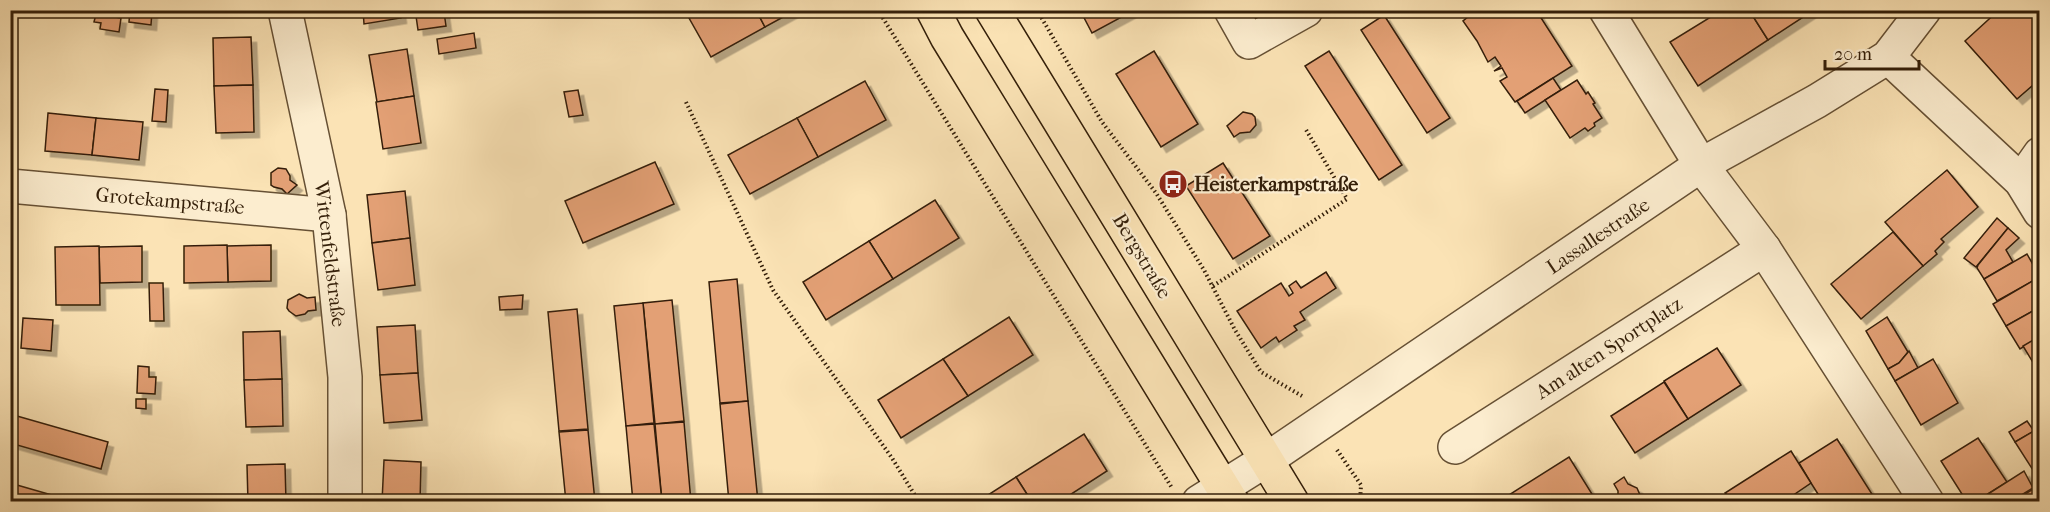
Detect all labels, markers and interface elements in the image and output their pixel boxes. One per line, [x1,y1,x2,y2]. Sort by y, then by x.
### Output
scale bar [1825,33,1920,71]
text: 20 m [1834,44,1872,65]
bus stop icon: Heisterkampstraße [1157,168,1189,200]
place label: Heisterkampstraße [1194,173,1358,196]
street label: Wittenfeldstraße [310,179,350,328]
street label: Grotekampstraße [94,183,246,219]
street label: Lassallestraße [1542,193,1654,279]
street label: Bergstraße [1108,209,1176,303]
street label: Am alten Sportplatz [1531,292,1687,404]

